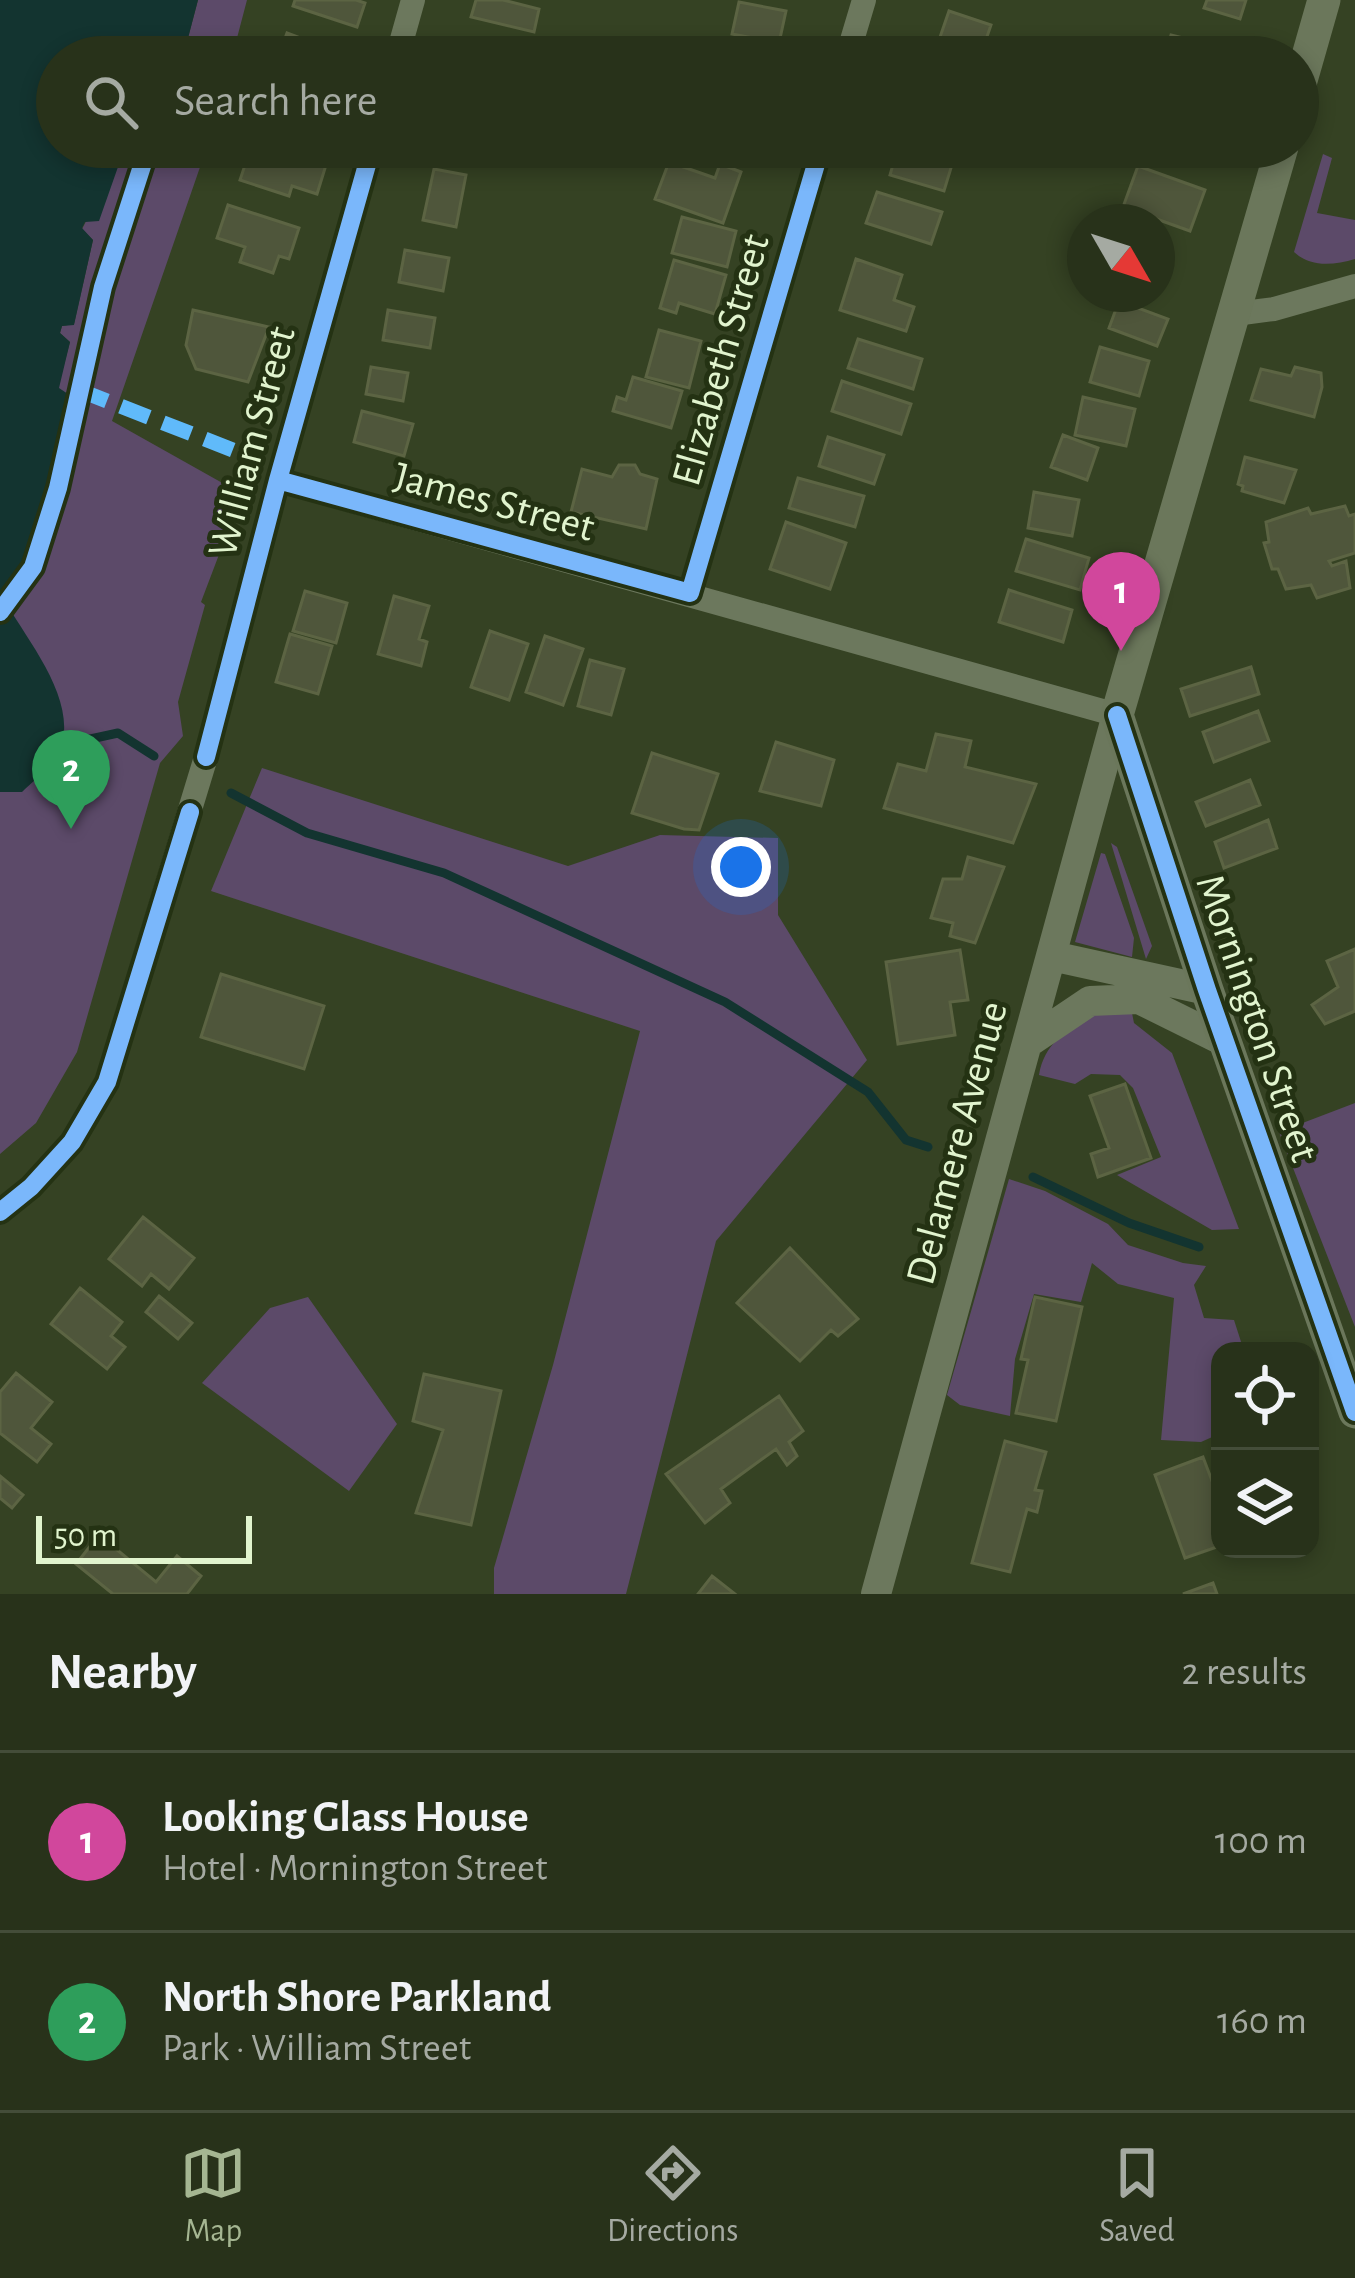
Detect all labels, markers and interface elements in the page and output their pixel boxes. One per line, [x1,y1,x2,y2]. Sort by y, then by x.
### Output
search box [36,36,1319,168]
icon: search [78,69,144,135]
text: Search here [174,79,377,124]
north arrow [1067,204,1175,312]
street label: Elizabeth Street [665,230,777,490]
street label: William Street [201,322,303,562]
street label: James Street [389,455,599,549]
pin: 1 [1082,552,1160,651]
pin: 2 [32,730,110,829]
your location [711,837,771,897]
street label: Mornington Street [1188,869,1326,1167]
street label: Delamere Avenue [899,997,1015,1289]
map controls [1211,1342,1319,1558]
button: locate [1211,1342,1319,1450]
button: layers [1211,1450,1319,1558]
scale bar [36,1510,252,1563]
text: 50 m [54,1520,117,1553]
text: Nearby [48,1647,197,1698]
text: 2 results [1181,1653,1307,1692]
text: Looking Glass House [162,1795,529,1840]
text: 1 [80,1822,94,1861]
text: 100 m [1215,1822,1307,1861]
text: Hotel · Mornington Street [162,1849,547,1888]
text: North Shore Parkland [162,1975,551,2020]
text: 2 [78,2002,96,2041]
text: 160 m [1217,2002,1307,2041]
text: Park · William Street [162,2029,471,2068]
tab: Map [180,2140,246,2252]
tab: Directions [607,2140,738,2252]
tab: Saved [1099,2140,1175,2252]

